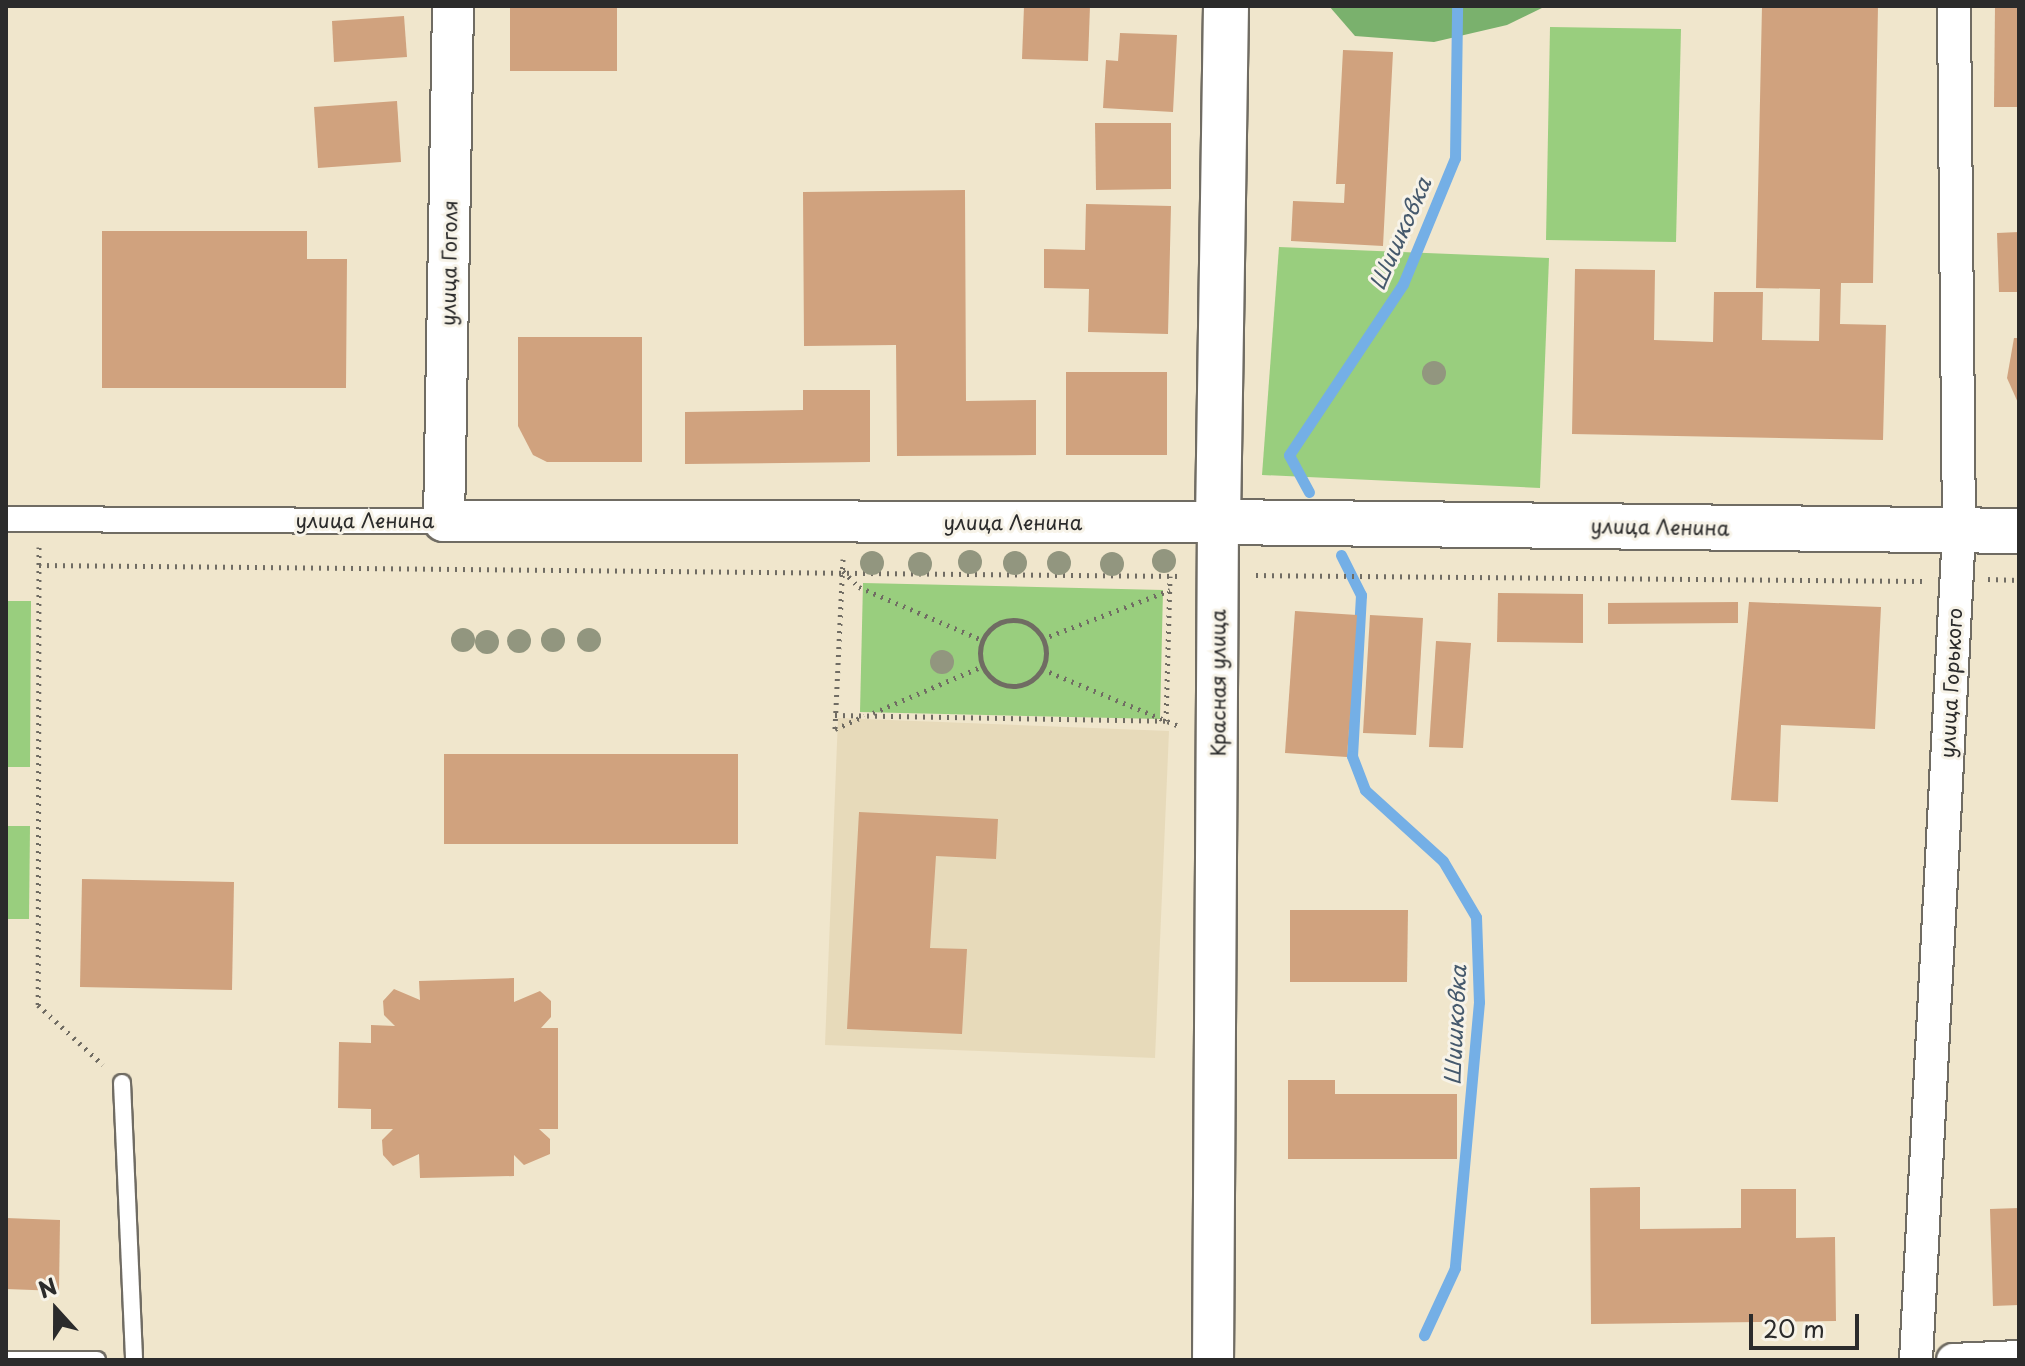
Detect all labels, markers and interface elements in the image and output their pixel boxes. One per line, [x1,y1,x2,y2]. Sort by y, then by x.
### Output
water label: Шишковка [1363,173,1435,293]
street label: улица Гоголя [436,199,462,327]
street label: улица Ленина [295,508,435,532]
street label: улица Ленина [943,510,1083,534]
street label: улица Ленина [1590,514,1730,540]
street label: улица Горького [1935,607,1967,759]
street label: Красная улица [1206,609,1230,757]
water label: Шишковка [1438,964,1470,1086]
text: N [33,1269,61,1306]
north arrow [16,1270,96,1350]
scale bar [1753,1298,1863,1348]
text: 20 m [1763,1310,1825,1346]

